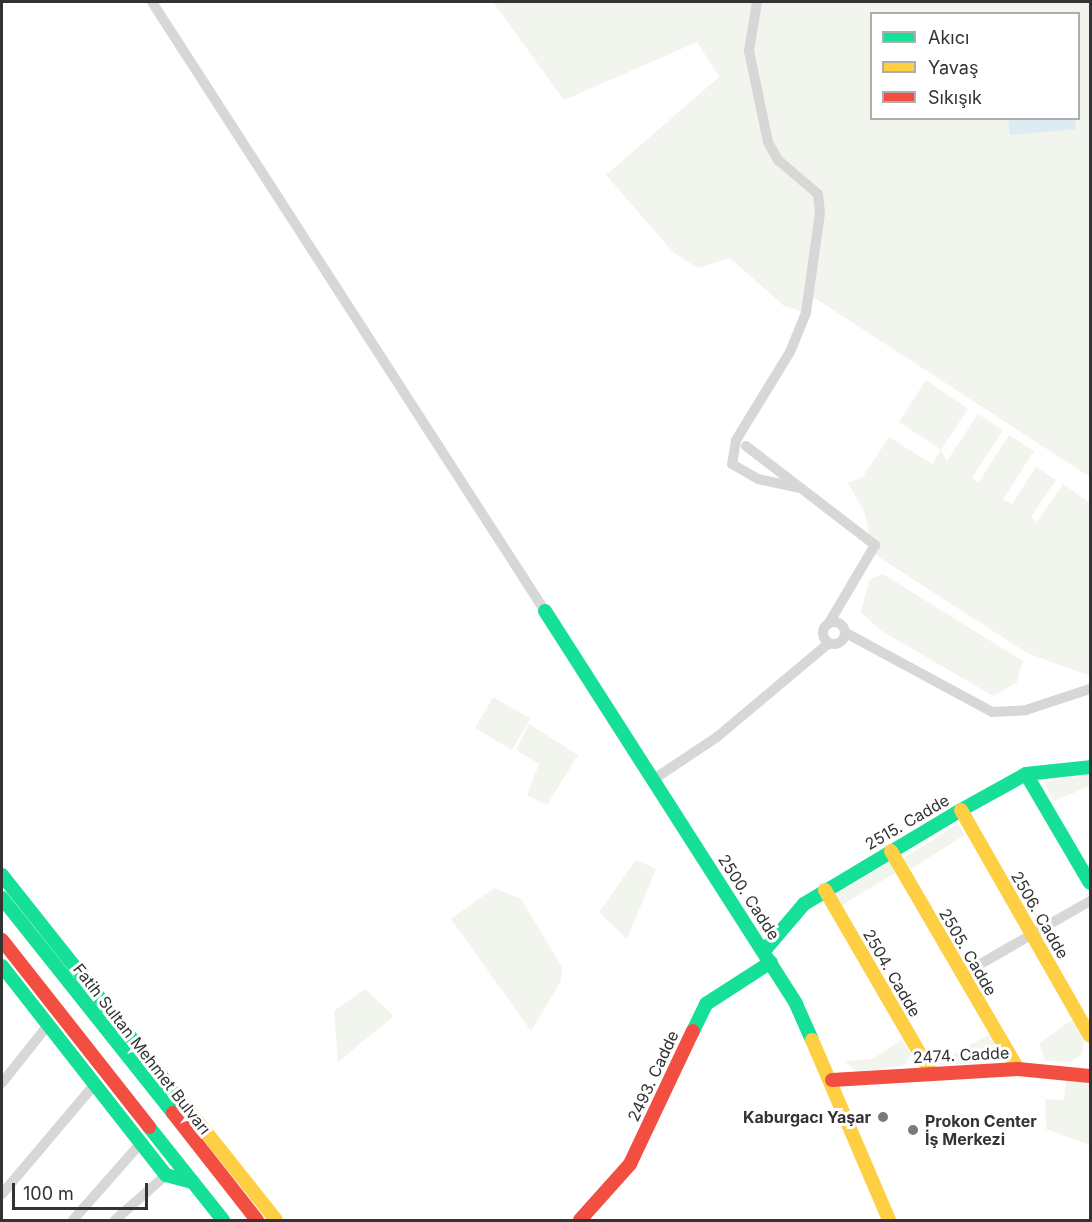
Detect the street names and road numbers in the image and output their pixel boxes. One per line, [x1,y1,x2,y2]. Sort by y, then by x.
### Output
street label: 2515. Cadde [862,790,952,854]
street label: 2500. Cadde [714,851,784,943]
street label: 2506. Cadde [1007,868,1073,962]
street label: 2505. Cadde [935,905,1001,999]
street label: 2504. Cadde [859,926,925,1020]
street label: Fatih Sultan Mehmet Bulvarı [69,960,215,1138]
street label: 2493. Cadde [624,1028,682,1124]
street label: 2474. Cadde [912,1043,1010,1067]

